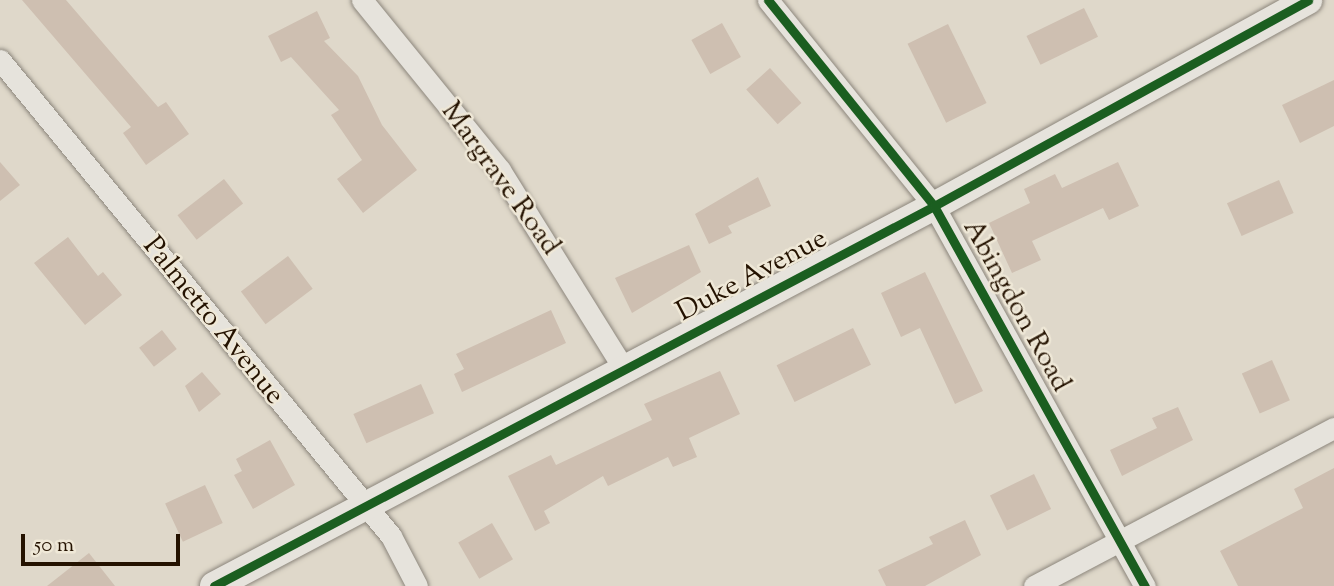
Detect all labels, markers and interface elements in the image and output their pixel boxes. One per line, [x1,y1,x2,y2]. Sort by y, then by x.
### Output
street label: Margrave Road [433,96,567,262]
street label: Abingdon Road [955,214,1077,398]
street label: Duke Avenue [671,222,833,330]
street label: Palmetto Avenue [135,230,291,412]
scale bar [24,520,184,564]
text: 50 m [34,531,74,561]

